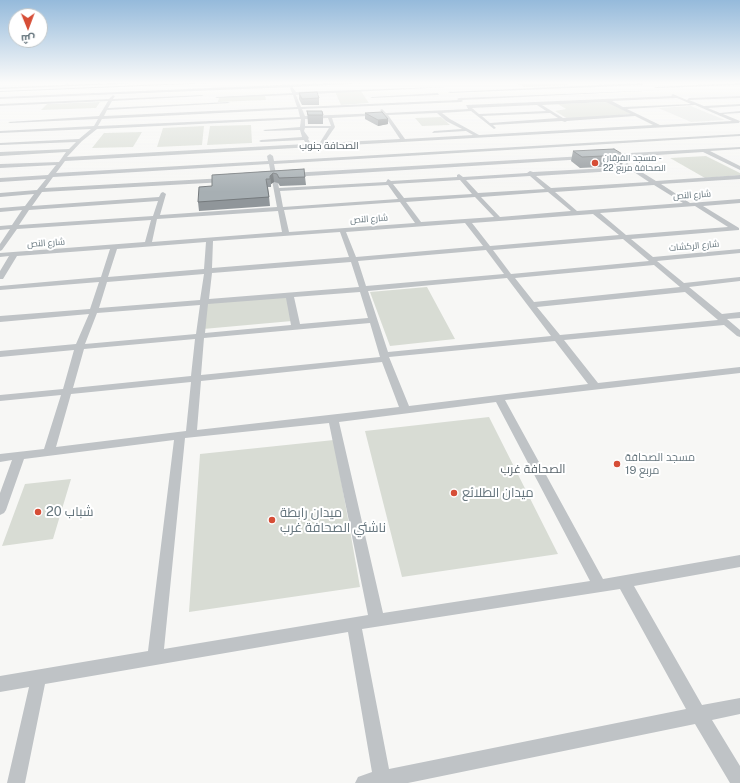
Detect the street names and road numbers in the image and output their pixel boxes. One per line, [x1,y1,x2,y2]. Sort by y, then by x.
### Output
street label: شارع النص [673,188,711,202]
street label: شارع النص [350,212,388,226]
street label: شارع النص [27,236,65,250]
street label: شارع الركشات [668,238,720,254]

